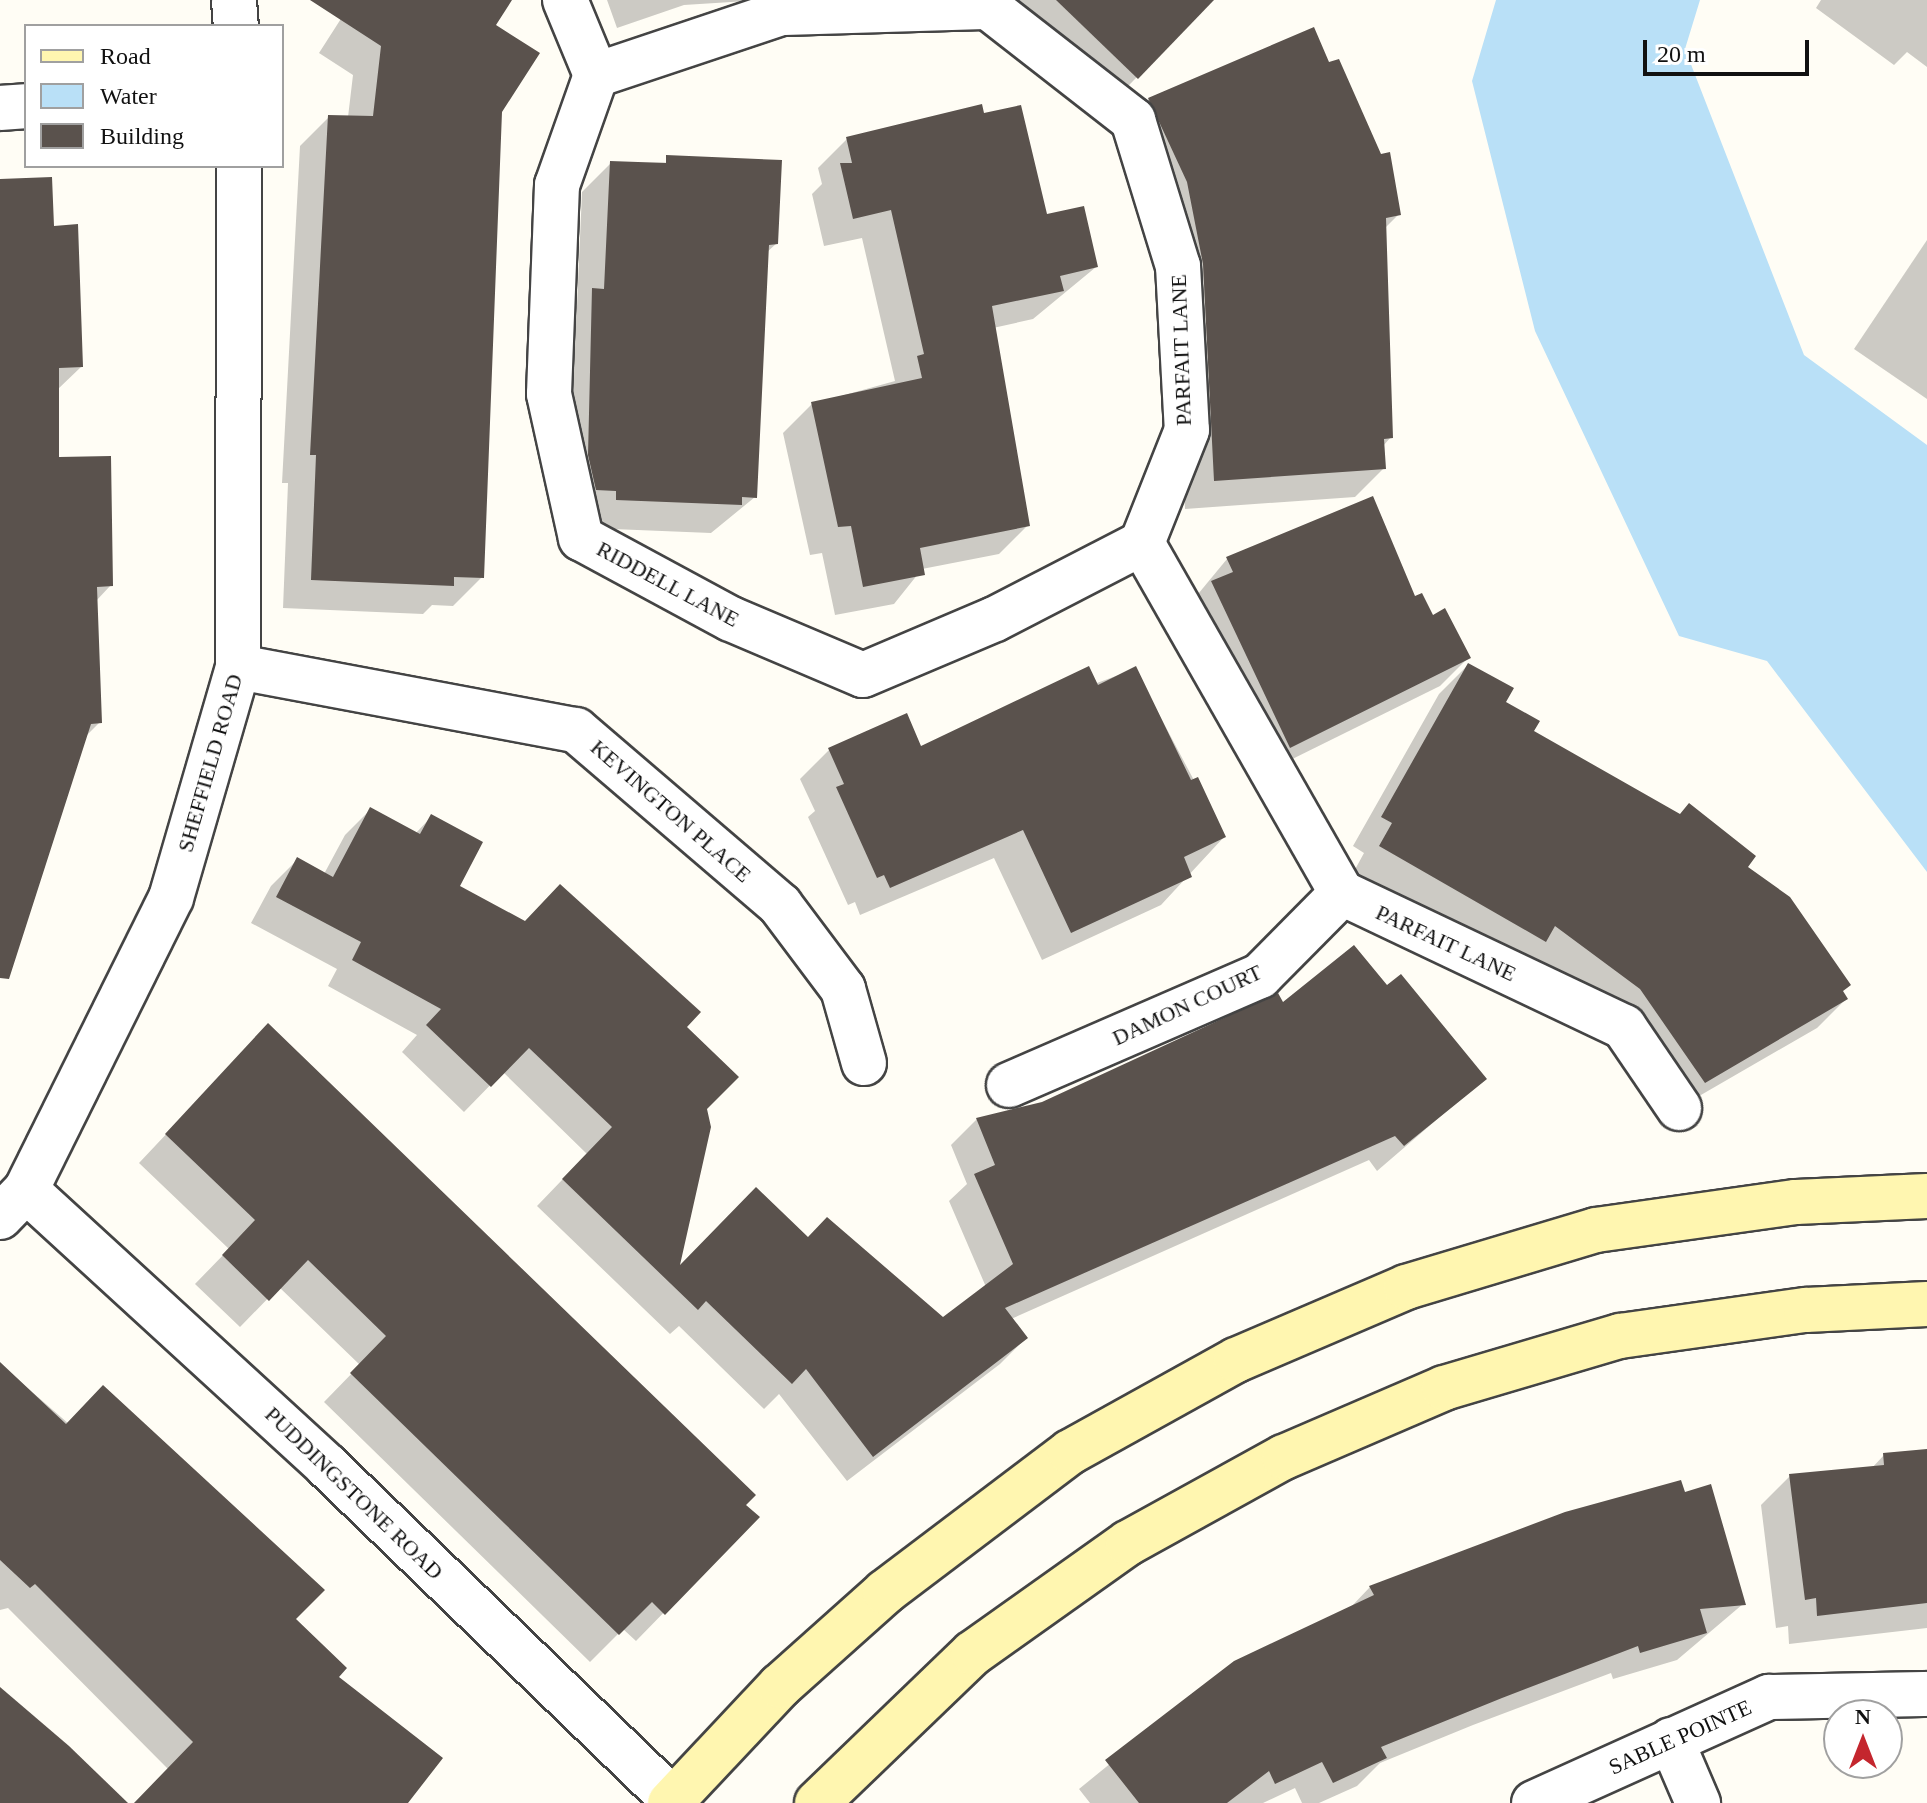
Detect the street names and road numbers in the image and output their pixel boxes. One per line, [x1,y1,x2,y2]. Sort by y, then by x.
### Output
street label: PARFAIT LANE [1165,273,1197,427]
street label: RIDDELL LANE [592,535,744,633]
street label: SHEFFIELD ROAD [172,671,248,855]
street label: KEVINGTON PLACE [585,734,757,888]
street label: PARFAIT LANE [1371,899,1521,987]
street label: DAMON COURT [1108,959,1266,1051]
street label: PUDDINGSTONE ROAD [259,1401,449,1585]
street label: SABLE POINTE [1605,1694,1755,1780]

